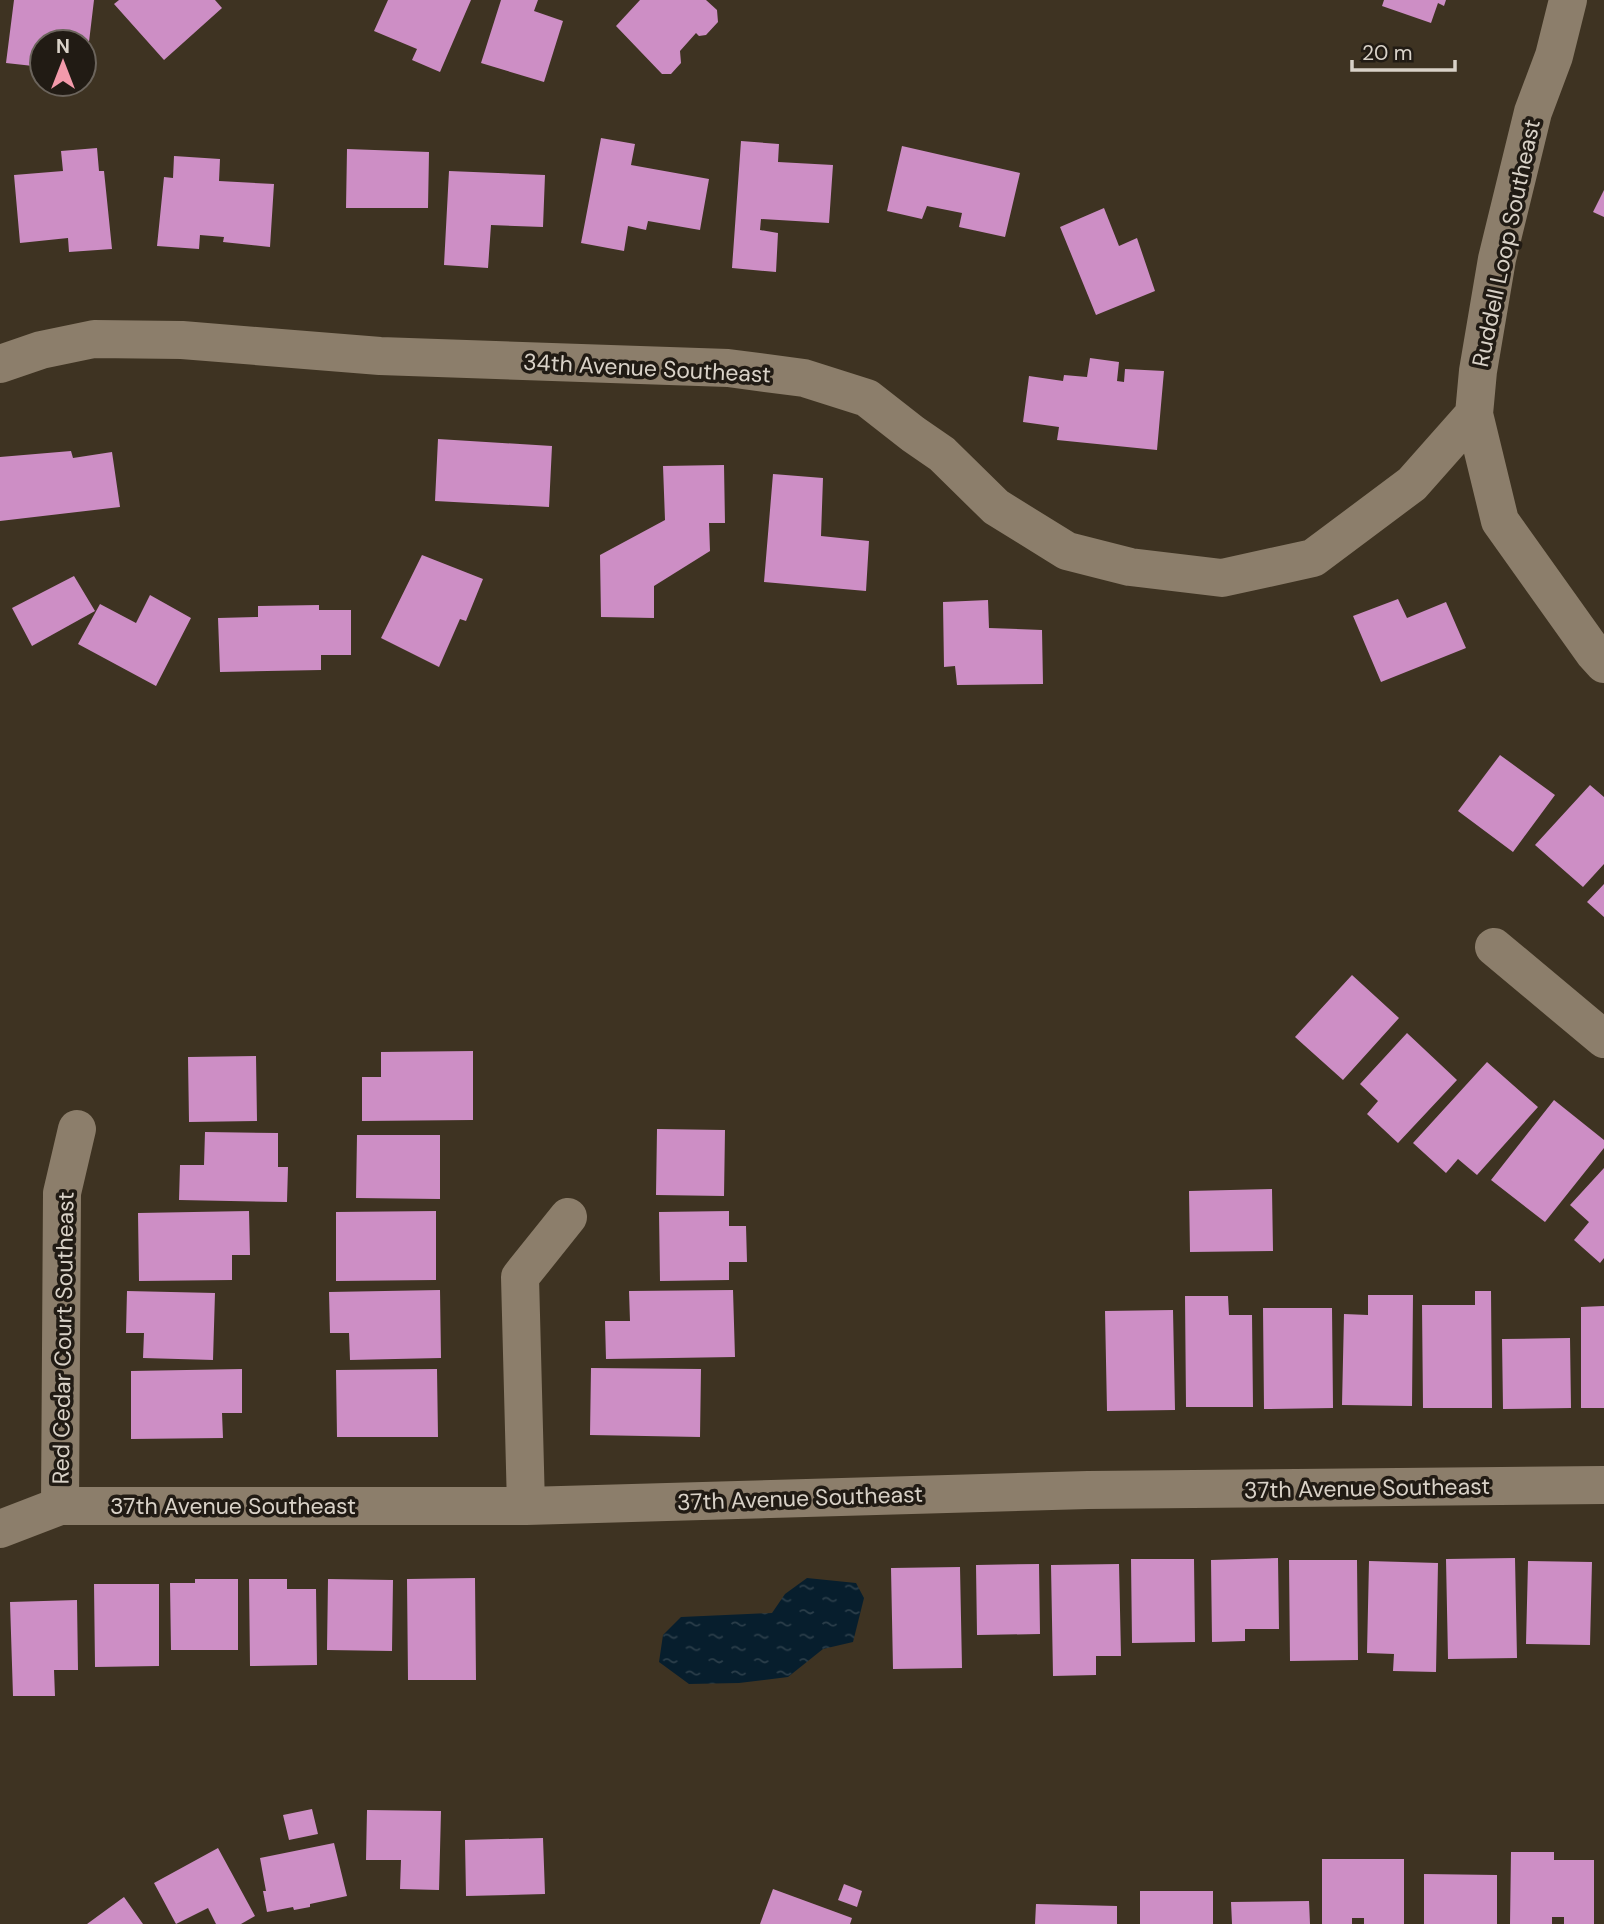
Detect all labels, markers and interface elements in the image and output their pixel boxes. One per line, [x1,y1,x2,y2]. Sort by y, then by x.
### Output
north arrow [28,28,98,98]
scale bar [1352,28,1455,72]
text: N [56,34,70,59]
text: 20 m [1362,39,1413,67]
street label: Ruddell Loop Southeast [1465,116,1547,370]
street label: 34th Avenue Southeast [522,347,772,389]
street label: Red Cedar Court Southeast [45,1191,81,1485]
street label: 37th Avenue Southeast [1244,1471,1490,1505]
street label: 37th Avenue Southeast [676,1479,924,1517]
street label: 37th Avenue Southeast [110,1491,356,1521]

